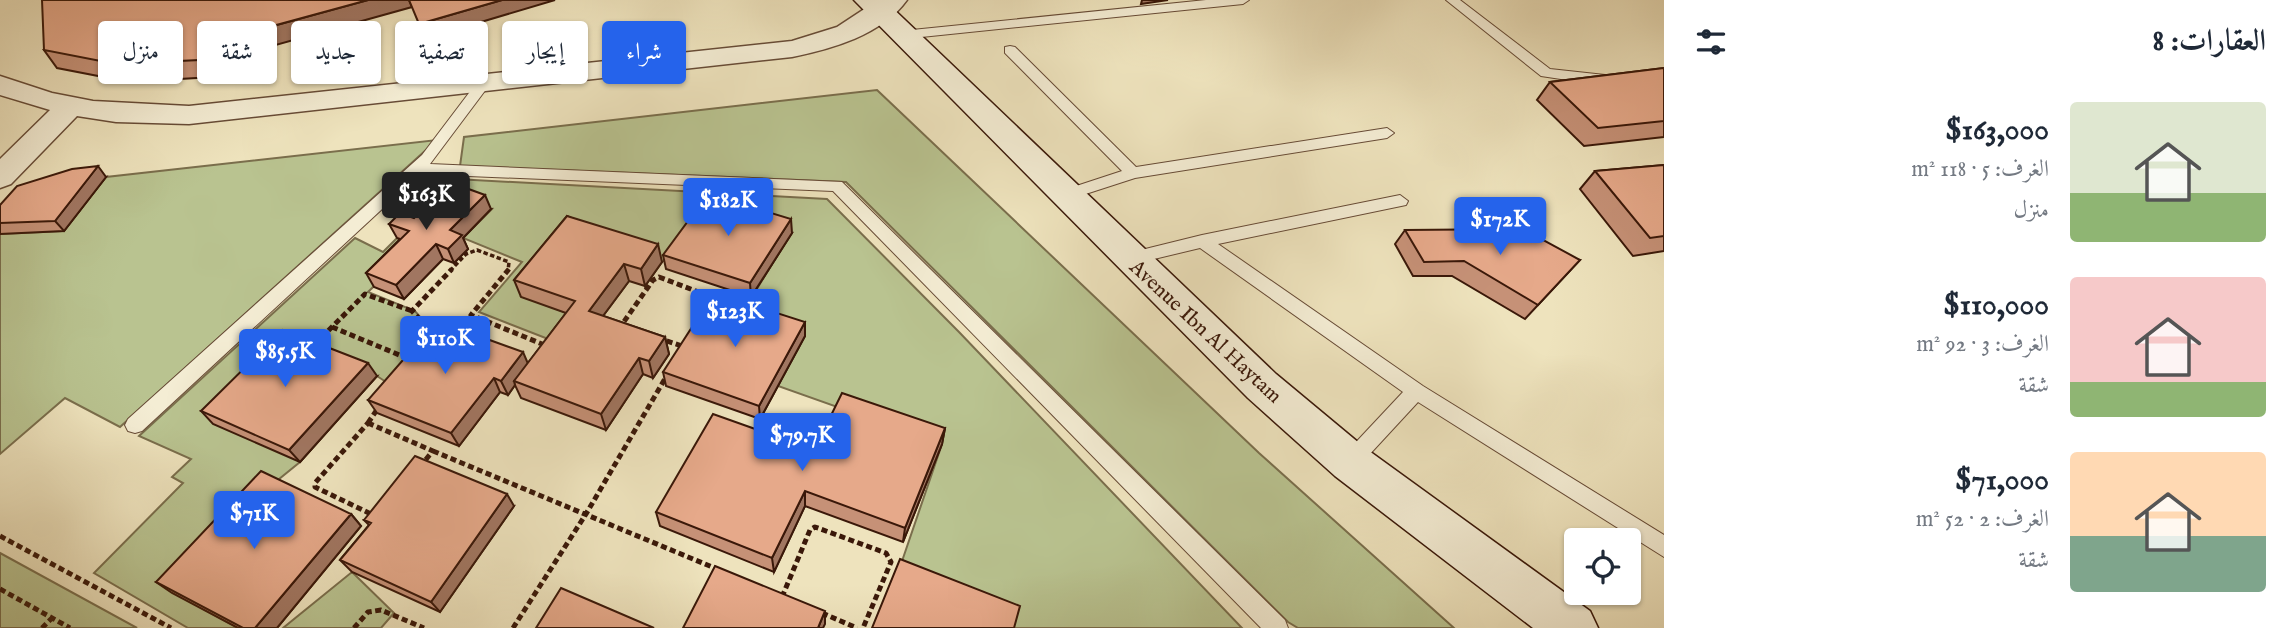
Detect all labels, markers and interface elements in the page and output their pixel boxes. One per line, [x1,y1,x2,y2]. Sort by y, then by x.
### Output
chip: منزل [98,21,183,84]
chip: شقة [197,21,277,84]
chip: جديد [291,21,381,84]
chip: تصفية [395,21,488,84]
chip: إيجار [502,21,588,84]
chip: شراء [602,21,686,84]
icon: filters [1692,23,1730,61]
text: العقارات: 8 [2153,23,2266,61]
text: $163,000 [1945,112,2049,150]
icon: home [2126,130,2210,214]
text: الغرف: 5 · 118 m² [1911,155,2049,184]
pin: $163K [377,173,475,232]
pin: $182K [679,178,777,238]
text: $163K [398,180,454,209]
text: $182K [699,186,757,215]
text: منزل [2014,196,2049,225]
pin: $172K [1451,198,1549,257]
text: $172K [1470,205,1530,234]
street label: Avenue Ibn Al Haytam [1122,254,1287,410]
text: $110,000 [1943,287,2049,325]
pin: $123K [686,290,784,349]
text: $123K [706,297,764,326]
icon: home [2126,305,2210,389]
pin: $110K [396,316,494,376]
text: $110K [416,324,474,353]
pin: $85.5K [228,330,342,389]
text: الغرف: 3 · 92 m² [1916,330,2049,359]
text: $85.5K [255,337,315,366]
text: شقة [2019,371,2049,400]
pin: $79.7K [745,414,859,473]
text: $79.7K [770,421,834,450]
text: $71,000 [1955,462,2049,500]
icon: home [2126,480,2210,564]
pin: $71K [213,491,295,551]
text: $71K [230,499,278,528]
text: الغرف: 2 · 52 m² [1916,505,2049,534]
map controls [1564,528,1641,605]
button: locate [1564,528,1641,605]
text: شقة [2019,546,2049,575]

